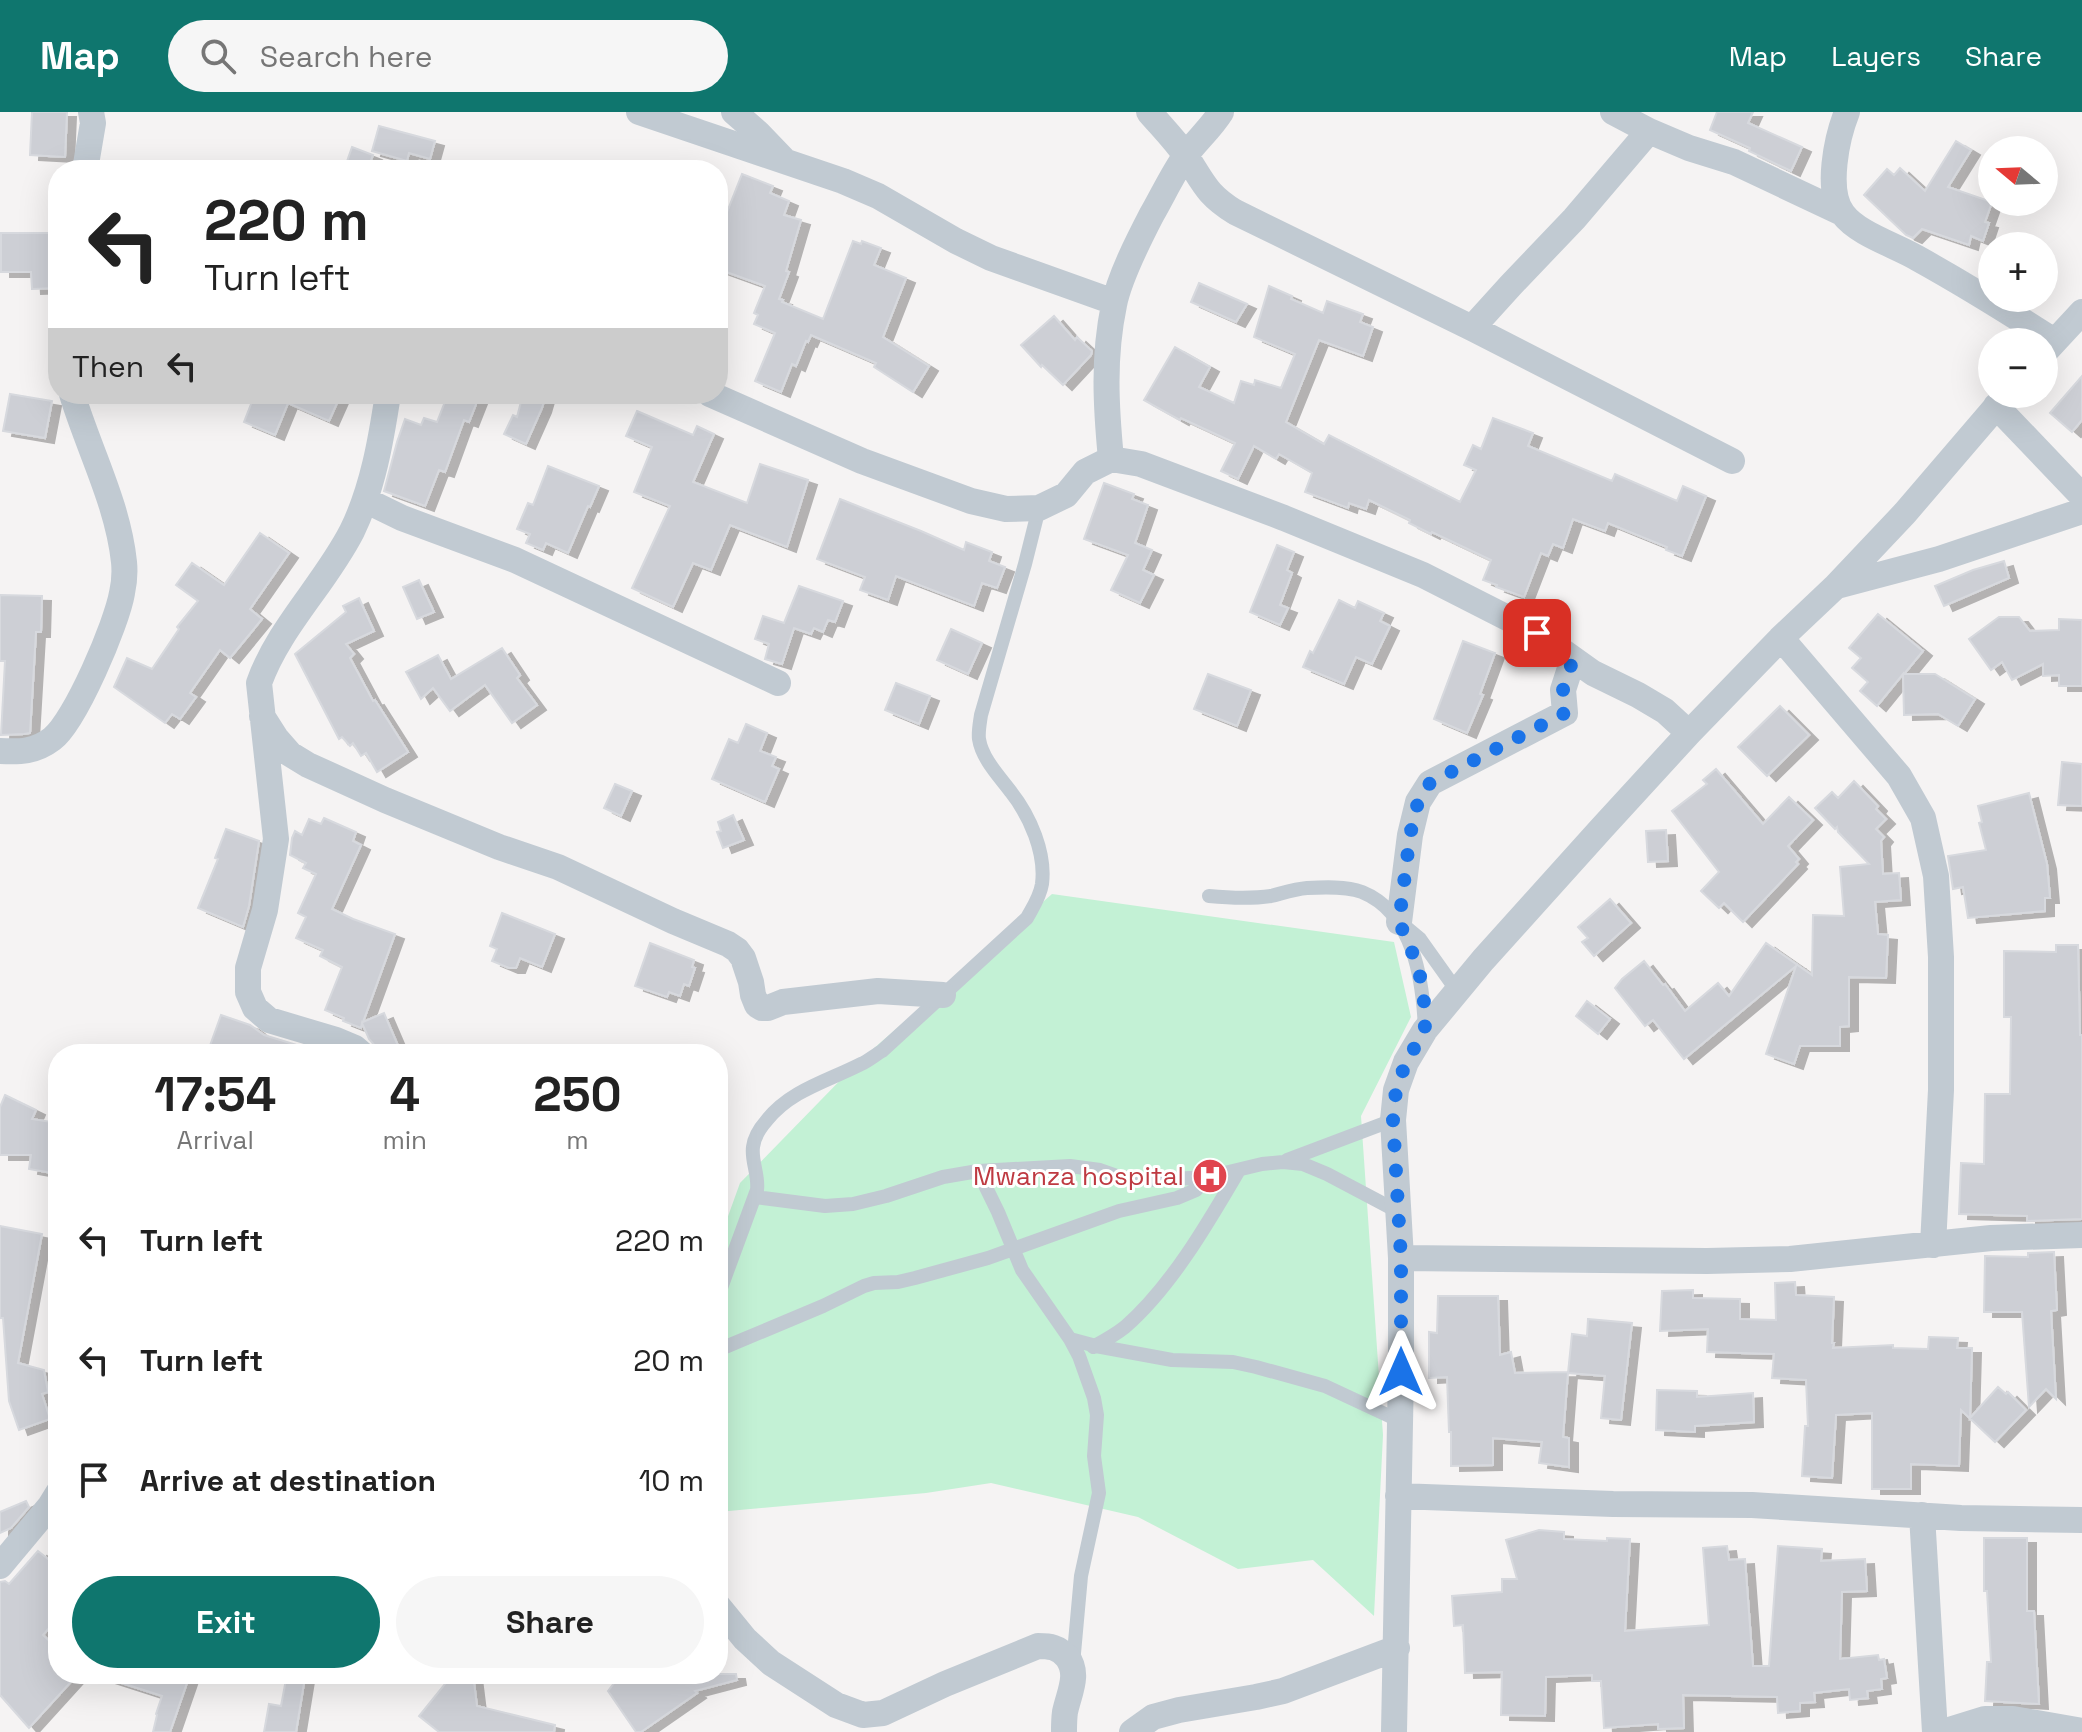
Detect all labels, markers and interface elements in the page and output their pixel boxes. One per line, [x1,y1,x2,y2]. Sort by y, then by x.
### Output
search box [168,20,728,92]
text: Map [40,32,120,80]
icon: search [196,34,240,78]
text: Search here [260,37,433,76]
text: Map [1729,38,1787,74]
text: Layers [1831,38,1921,74]
text: Share [1965,38,2042,74]
north arrow [1978,136,2058,216]
map controls [1978,136,2058,408]
text: 220 m [204,185,369,256]
icon: left [72,192,176,296]
button: + [1978,232,2058,312]
text: Turn left [204,255,351,301]
button: − [1978,328,2058,408]
icon: left [160,344,204,388]
text: Then [72,347,144,386]
pin [1503,599,1571,667]
icon: arrive [1515,611,1559,655]
text: 17:54 [154,1064,276,1125]
text: 4 [389,1064,420,1125]
text: 250 [533,1064,622,1125]
text: Arrival [177,1123,254,1157]
text: min [382,1123,427,1157]
text: m [566,1123,589,1157]
hospital icon: Mwanza hospital [1191,1157,1229,1195]
place label: Mwanza hospital [973,1159,1184,1193]
icon: left [72,1218,116,1262]
text: Turn left [140,1221,263,1260]
text: 220 m [615,1221,704,1260]
position arrow [1359,1330,1443,1414]
icon: left [72,1338,116,1382]
text: Turn left [140,1341,263,1380]
text: 20 m [633,1341,704,1380]
icon: arrive [72,1458,116,1502]
text: Arrive at destination [140,1461,436,1500]
text: 10 m [639,1461,704,1500]
button: Exit [72,1576,380,1668]
button: Share [396,1576,704,1668]

